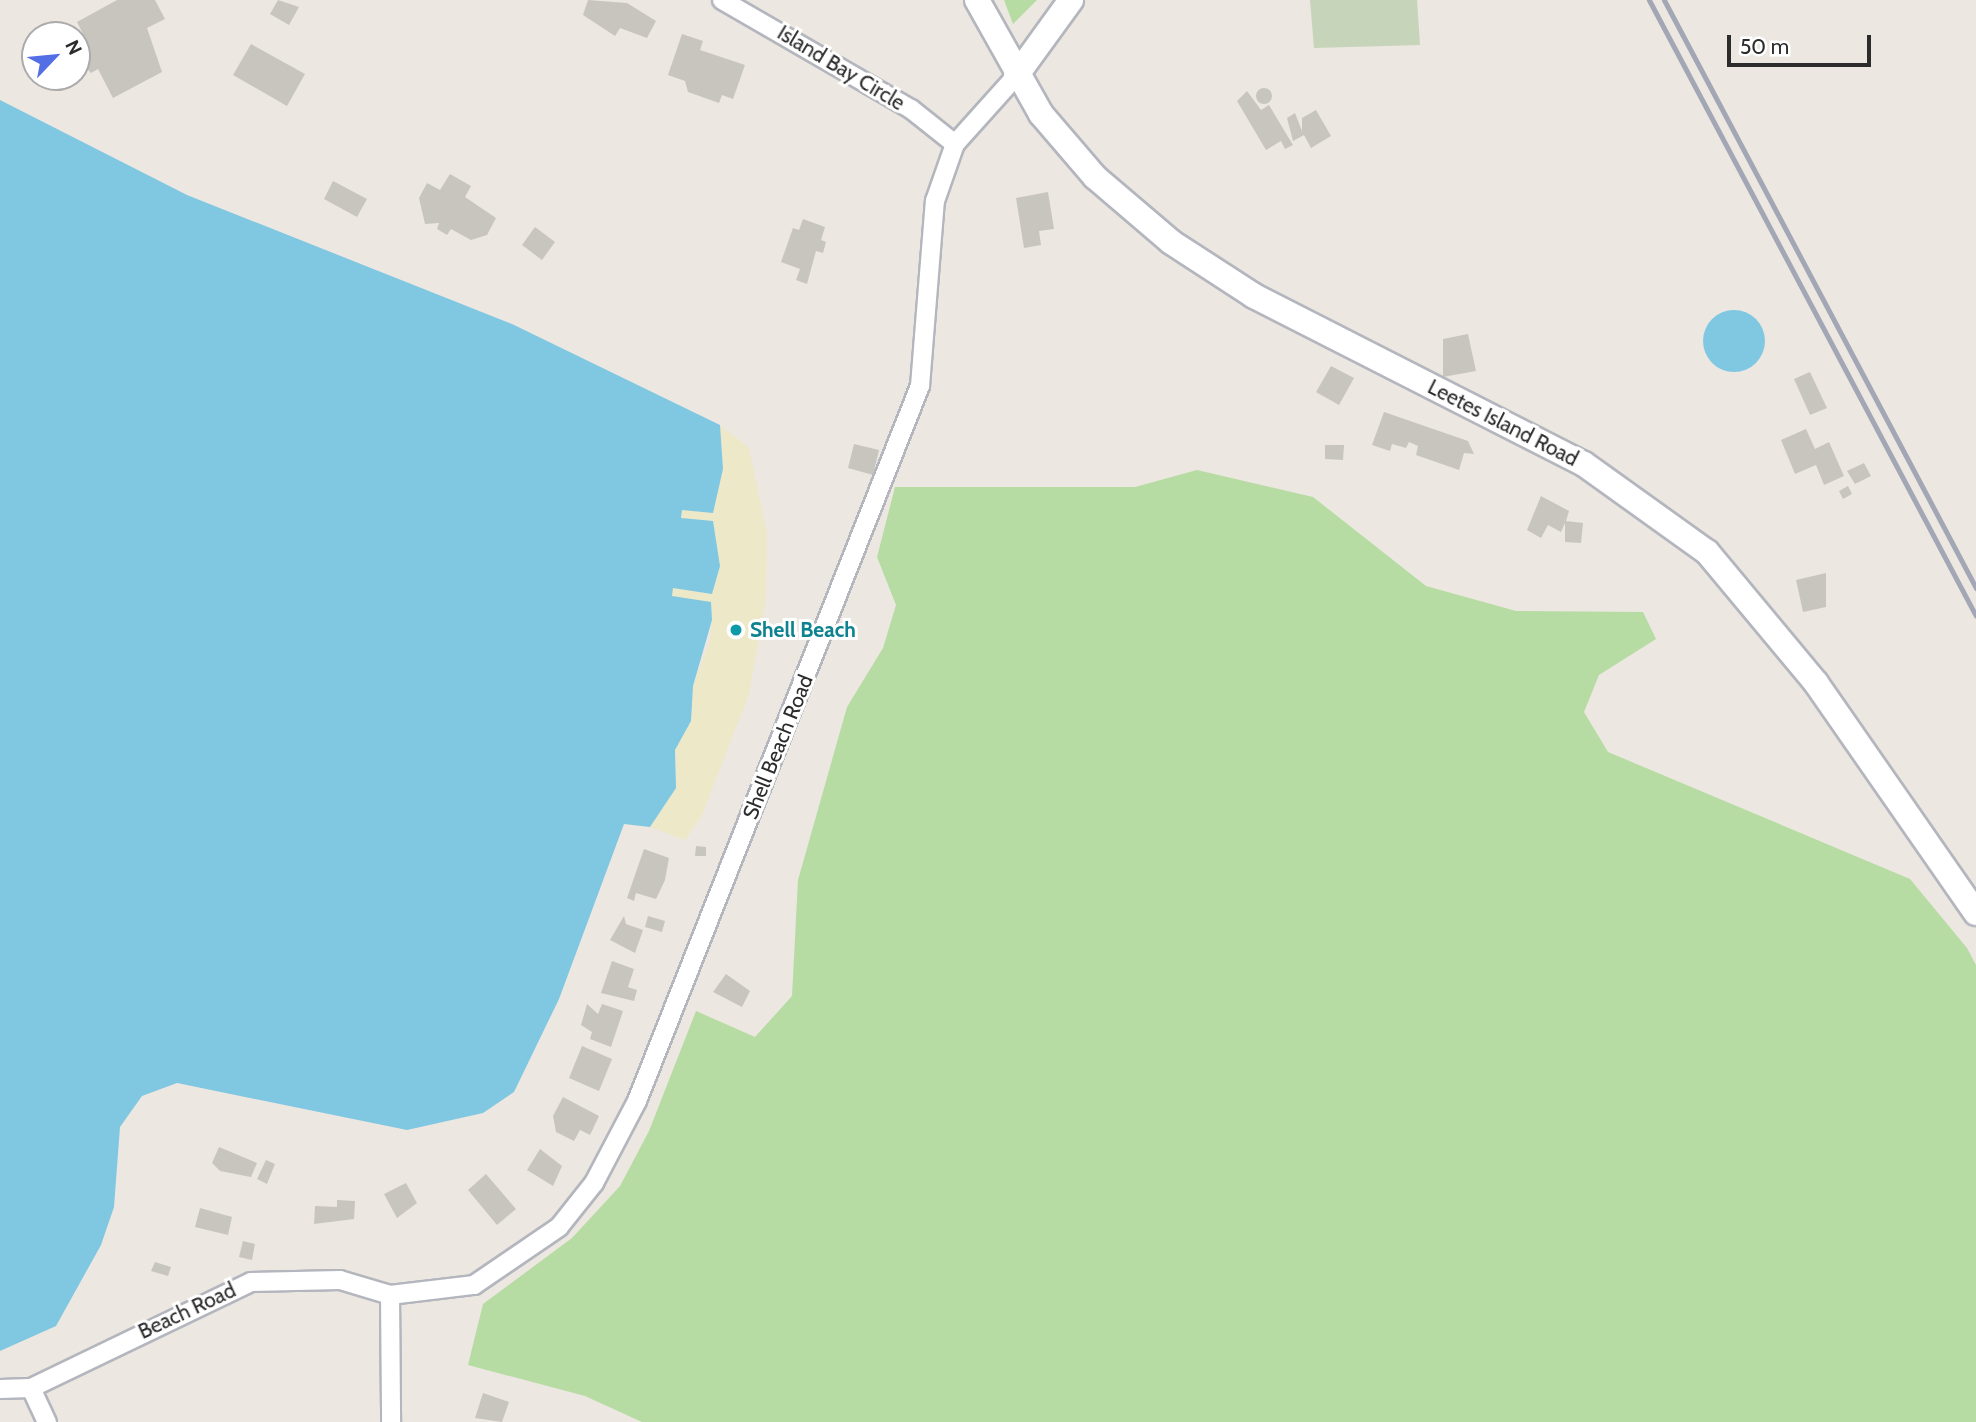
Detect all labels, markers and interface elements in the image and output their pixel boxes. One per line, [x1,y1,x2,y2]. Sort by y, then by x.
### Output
street label: Island Bay Circle [773,20,909,116]
north arrow [21,21,91,91]
scale bar [1731,21,1874,65]
text: 50 m [1740,34,1789,59]
text: N [60,36,87,59]
street label: Leetes Island Road [1424,374,1582,472]
place label: Shell Beach [750,617,856,643]
marker: Shell Beach [728,622,744,638]
street label: Shell Beach Road [738,671,818,823]
street label: Beach Road [134,1277,240,1345]

